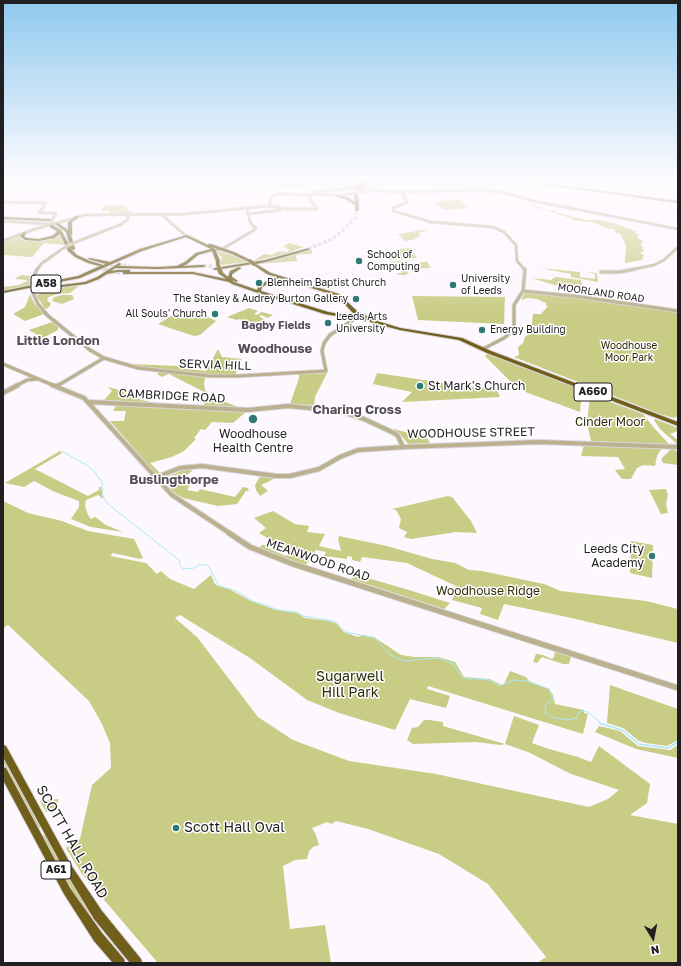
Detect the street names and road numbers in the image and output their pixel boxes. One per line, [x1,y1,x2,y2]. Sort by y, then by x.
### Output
road number: A58 [31,275,61,293]
street label: MOORLAND ROAD [557,281,645,305]
street label: SERVIA HILL [179,357,251,373]
road number: A660 [574,383,612,401]
street label: CAMBRIDGE ROAD [118,386,226,406]
street label: WOODHOUSE STREET [407,425,535,441]
street label: MEANWOOD ROAD [264,536,372,584]
street label: SCOTT HALL ROAD [33,782,111,902]
road number: A61 [41,861,71,879]

